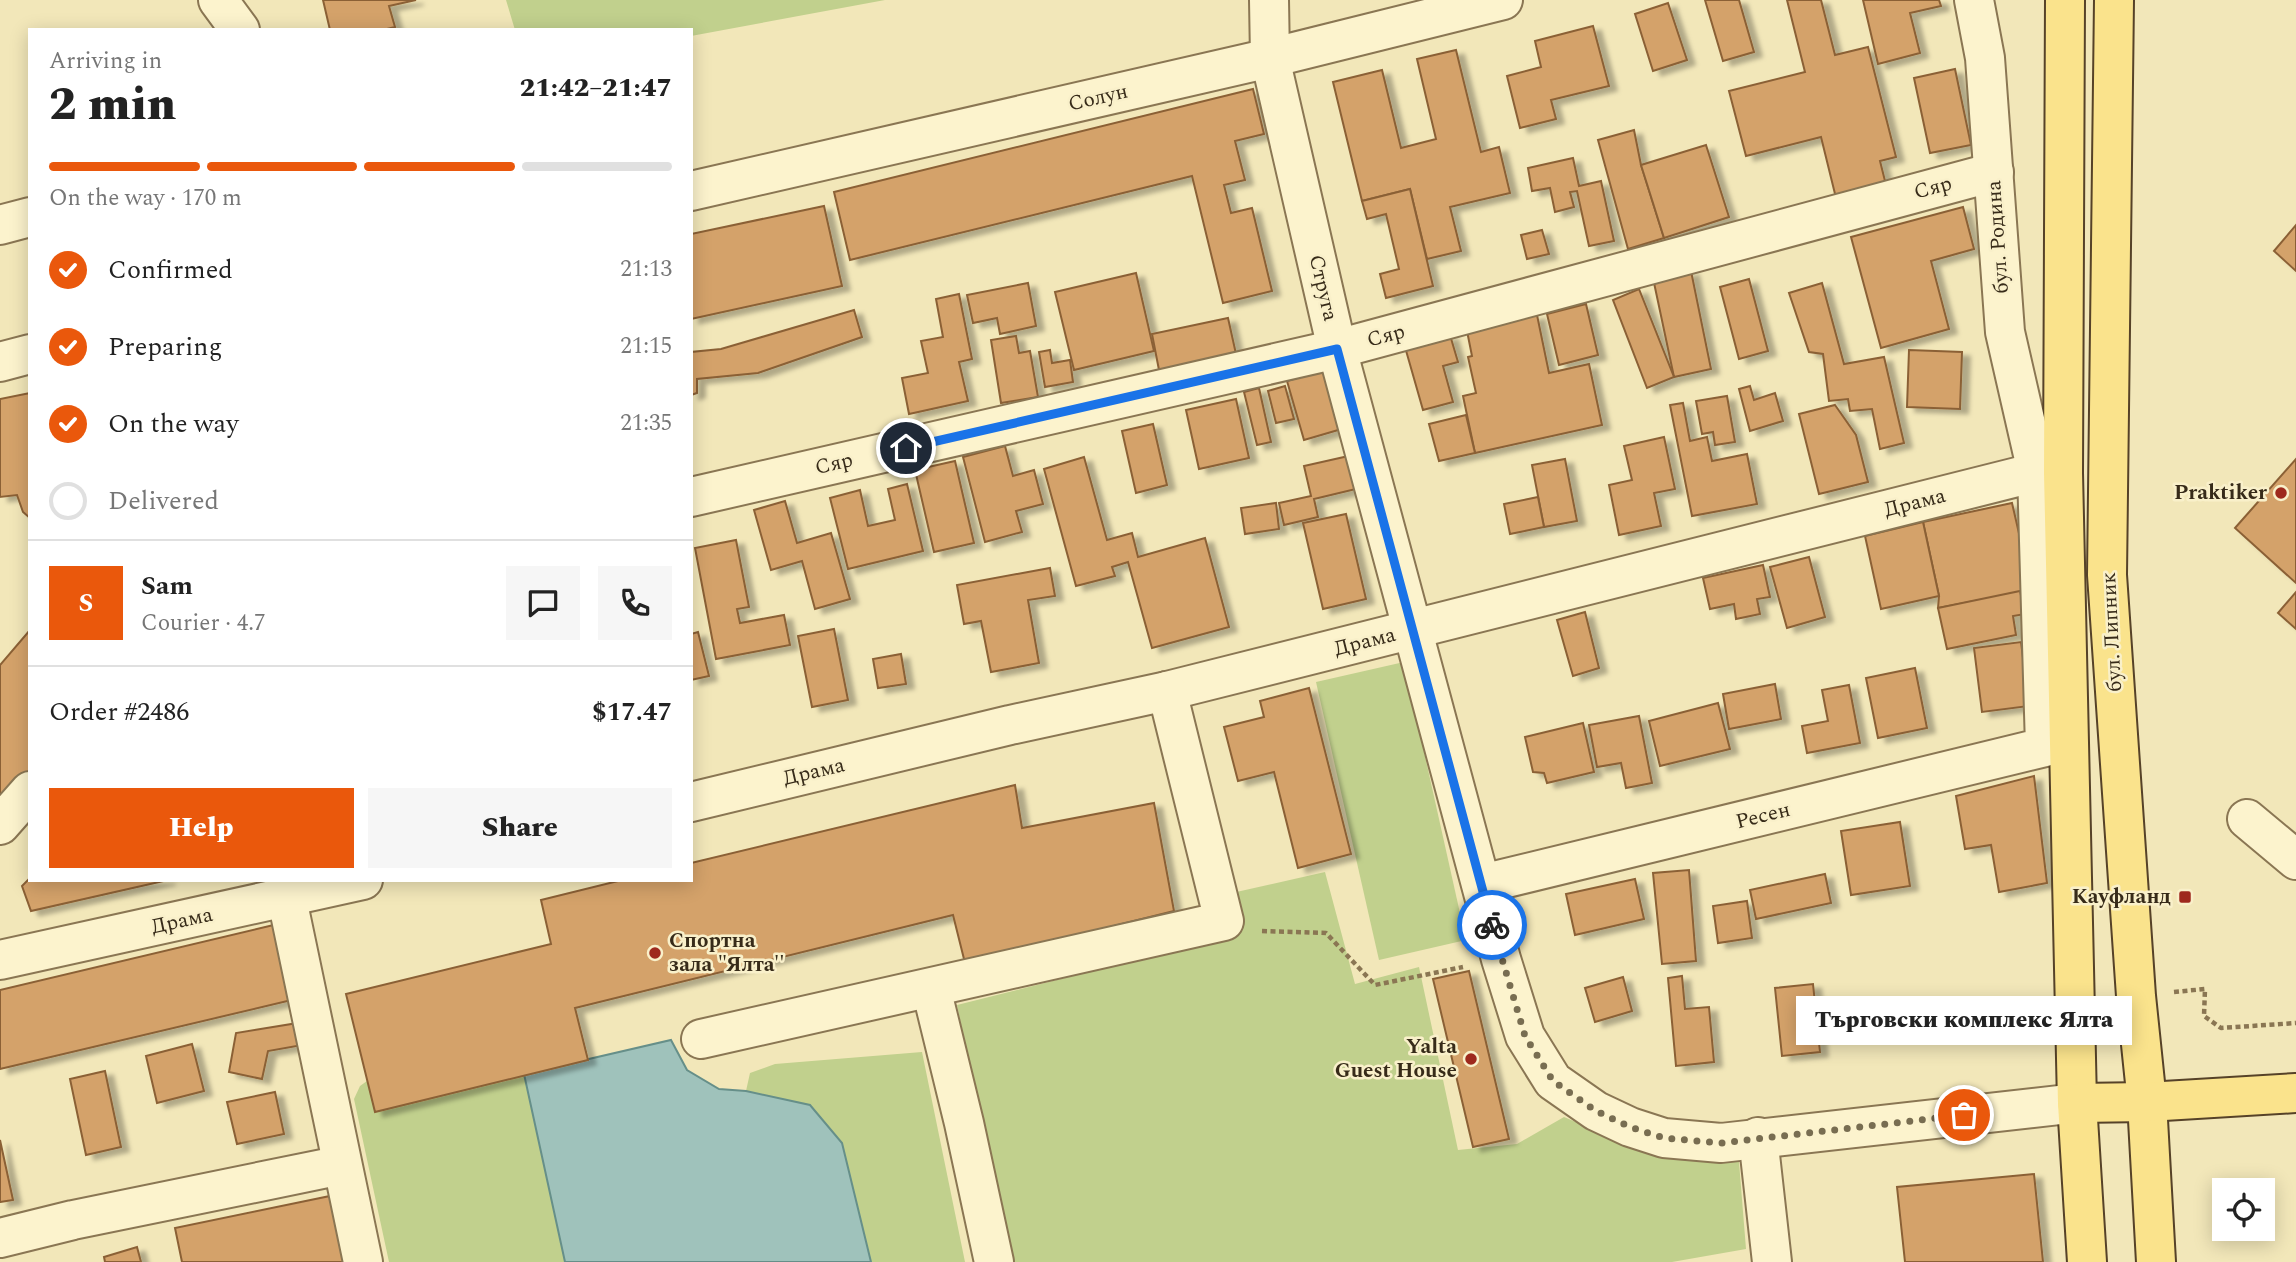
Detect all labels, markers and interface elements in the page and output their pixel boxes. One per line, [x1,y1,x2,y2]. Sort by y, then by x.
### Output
text: Arriving in [49,44,162,79]
text: 21:42–21:47 [520,68,672,108]
text: 2 min [49,70,176,140]
street label: Солун [1065,76,1131,120]
street label: Сяр [1910,168,1956,208]
street label: бул. Родина [1978,179,2018,295]
text: On the way · 170 m [49,181,242,216]
text: Confirmed [108,250,233,290]
icon: check [49,251,87,289]
text: 21:13 [620,252,672,287]
street label: Струга [1300,252,1346,325]
street label: Сяр [1363,316,1409,356]
text: Preparing [108,327,222,367]
icon: check [49,328,87,366]
text: 21:15 [620,329,672,364]
text: On the way [108,404,239,444]
icon: check [49,405,87,443]
text: 21:35 [620,406,672,441]
pin [876,418,936,478]
icon: home [887,429,925,467]
street label: Сяр [812,444,856,484]
place label: Praktiker [2174,477,2267,509]
street label: Драма [1881,480,1950,526]
text: Delivered [108,481,219,521]
marker: Praktiker [2273,485,2289,501]
text: Sam [141,566,193,606]
button: chat [506,566,580,640]
button: phone [598,566,672,640]
street label: бул. Липник [2093,571,2131,693]
text: S [79,583,93,623]
text: Courier · 4.7 [141,606,266,641]
street label: Драма [1331,619,1400,665]
text: Order #2486 [49,692,189,732]
text: $17.47 [592,692,672,732]
street label: Драма [780,749,849,795]
button: Help [49,788,354,868]
button: Share [368,788,672,868]
street label: Ресен [1732,794,1794,838]
place label: Кауфланд [2072,881,2171,913]
marker: Кауфланд [2177,889,2193,905]
courier [1457,890,1527,960]
street label: Драма [148,899,217,943]
icon: bike [1473,906,1511,944]
place label: Спортна зала "Ялта'' [669,925,785,981]
marker: Спортна зала "Ялта'' [647,945,663,961]
callout: Търговски комплекс Ялта [1796,996,2132,1045]
text: Търговски комплекс Ялта [1815,1003,2113,1038]
place label: Yalta Guest House [1335,1031,1457,1087]
marker: Yalta Guest House [1463,1051,1479,1067]
pin [1934,1085,1994,1145]
icon: bag [1945,1096,1983,1134]
map controls [2212,1178,2275,1241]
button: locate [2212,1178,2275,1241]

